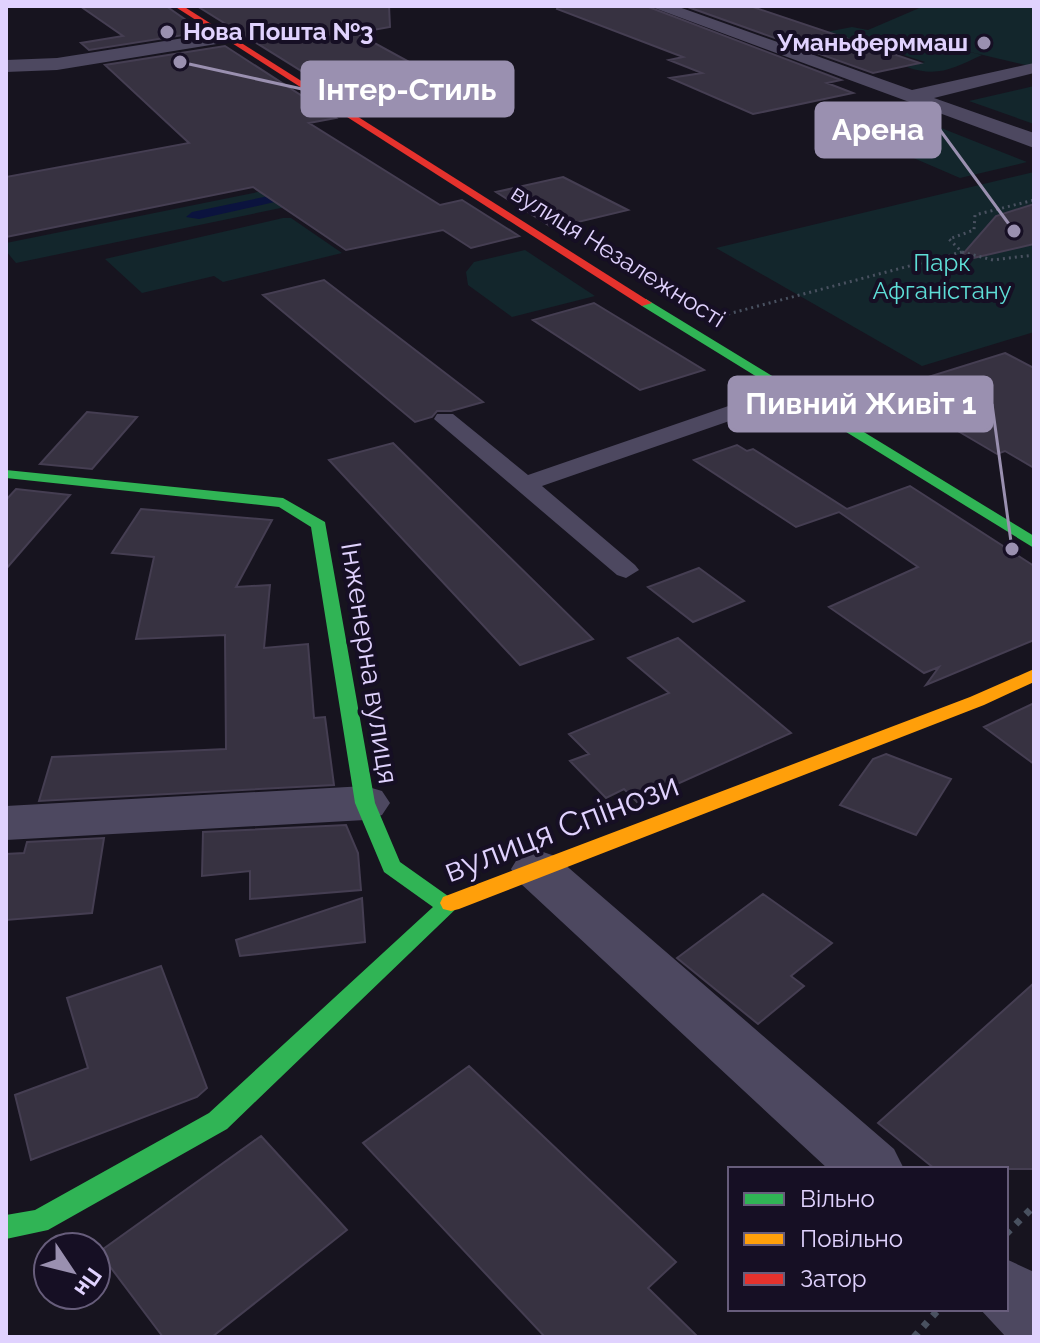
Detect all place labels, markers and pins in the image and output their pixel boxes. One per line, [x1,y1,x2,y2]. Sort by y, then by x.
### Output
place label: Нова Пошта №3 [183,17,373,46]
marker: Нова Пошта №3 [158,23,176,41]
place label: Уманьферммаш [776,28,968,57]
marker: Уманьферммаш [975,34,993,52]
callout: Інтер-Стиль [302,62,513,116]
callout: Арена [816,103,940,157]
callout: Пивний Живіт 1 [729,377,992,431]

